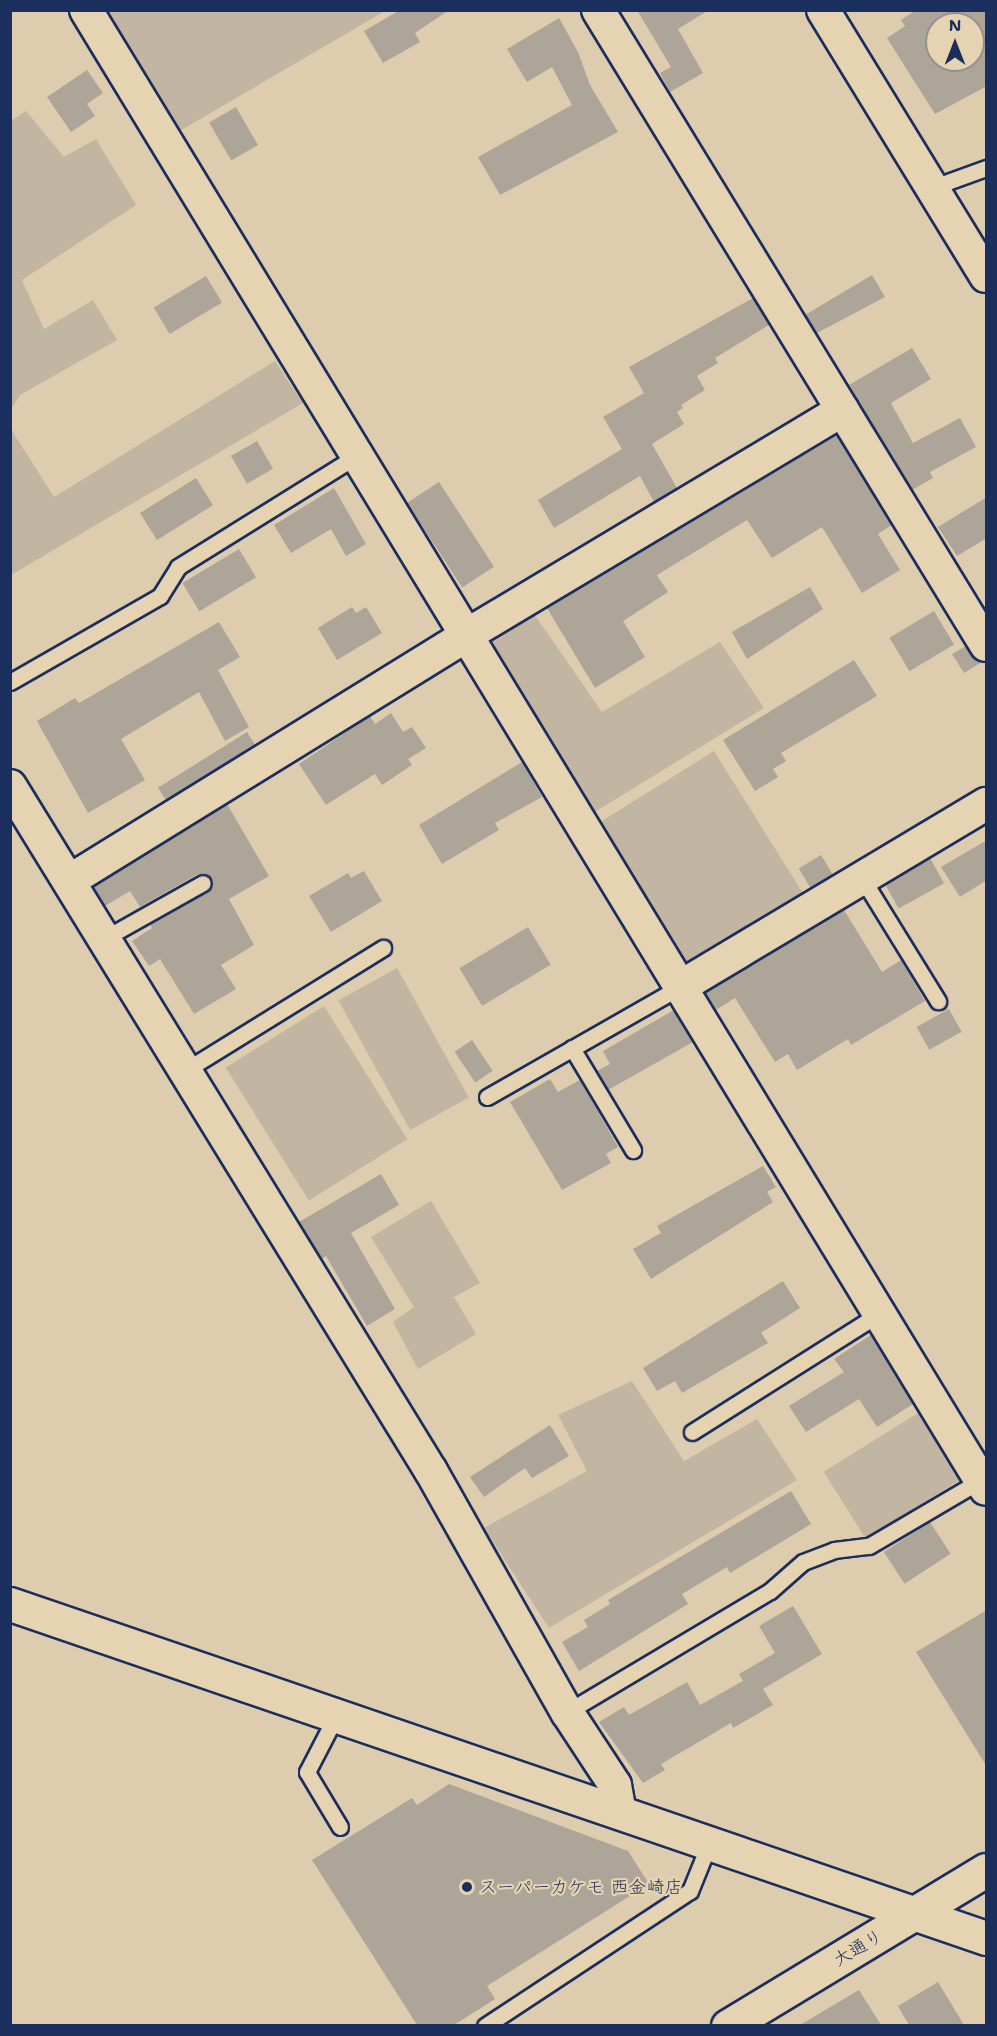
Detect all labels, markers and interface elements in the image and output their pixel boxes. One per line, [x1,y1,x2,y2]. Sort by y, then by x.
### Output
north arrow [925,12,985,72]
text: N [949,15,961,36]
place label: スーパーカケモ 西金崎店 [479,1876,682,1898]
marker: スーパーカケモ 西金崎店 [460,1880,474,1894]
street label: 大通り [829,1925,887,1971]

